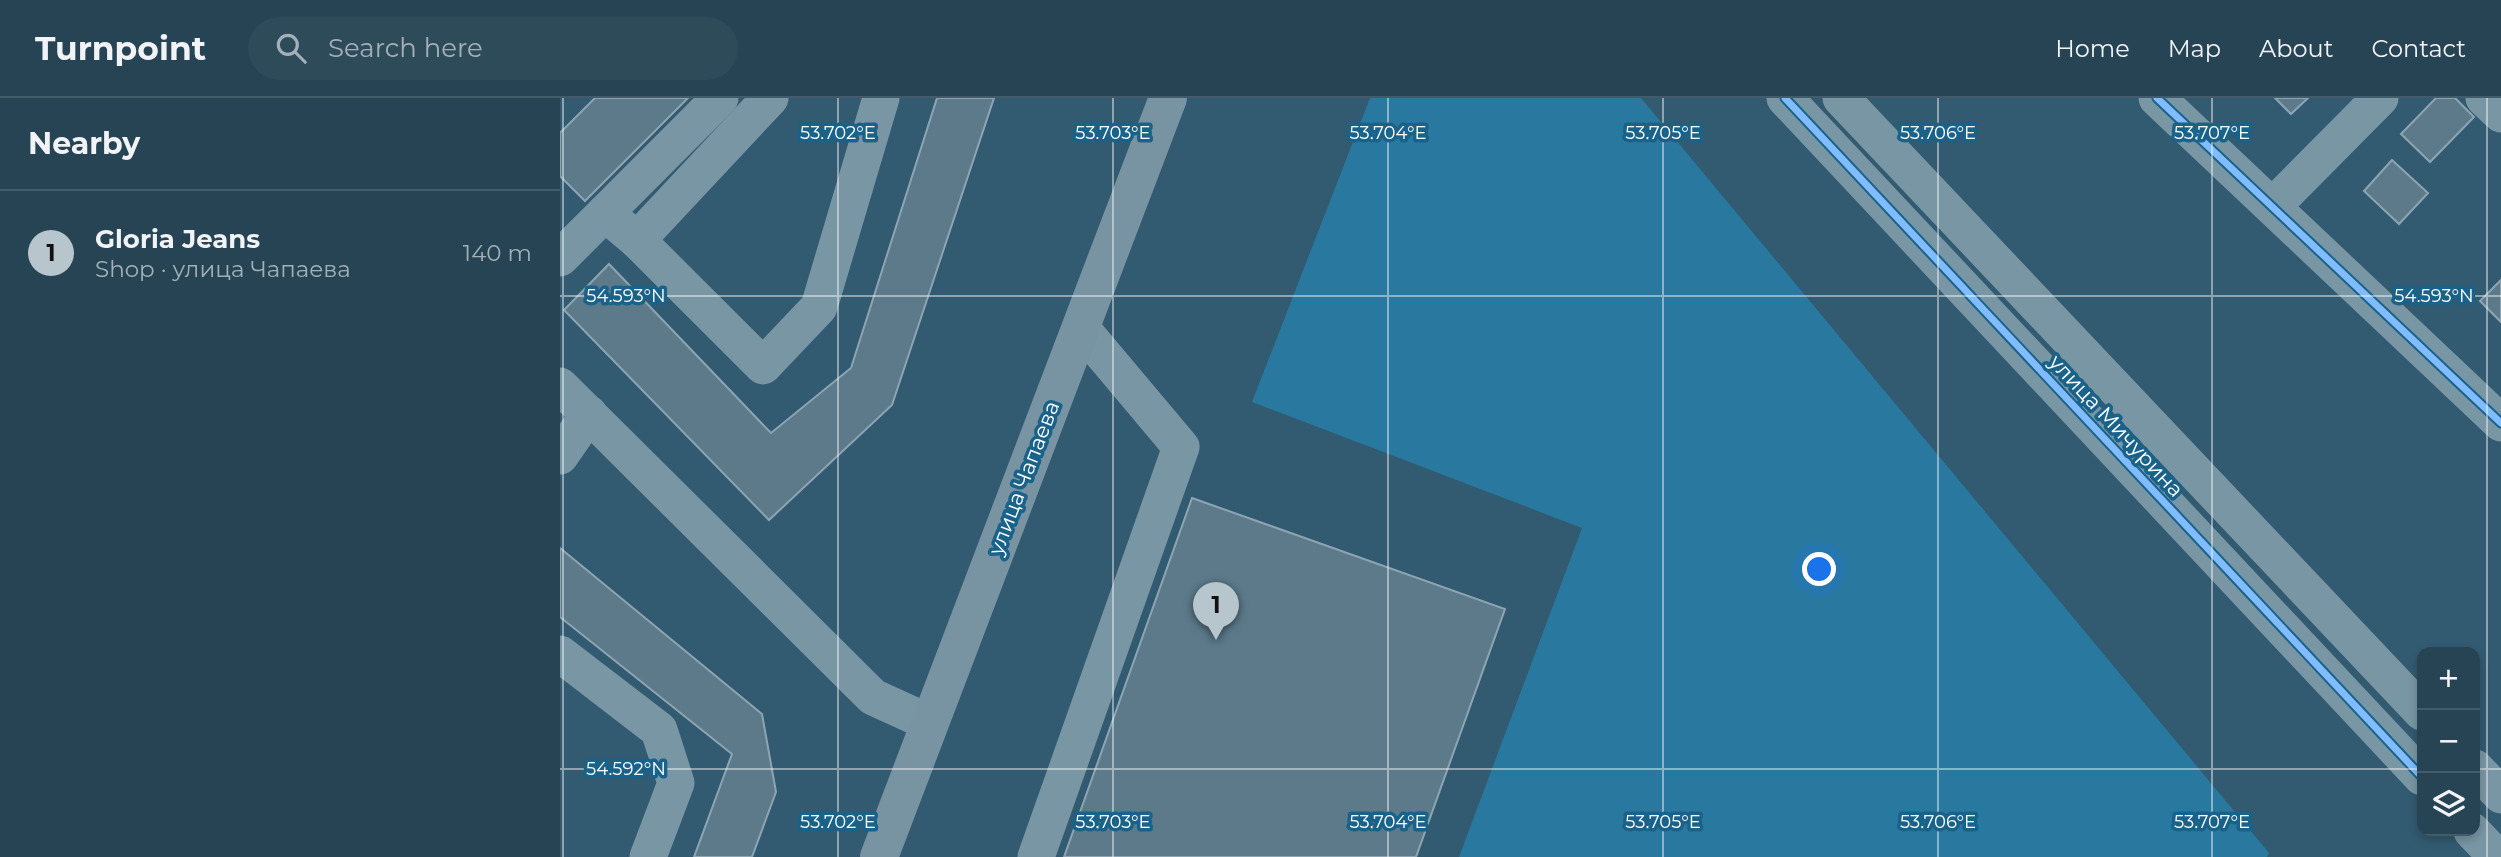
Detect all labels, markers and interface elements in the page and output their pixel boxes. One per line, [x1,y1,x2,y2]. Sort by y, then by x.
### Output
search box [248,17,738,80]
text: Turnpoint [35,28,206,68]
icon: search [272,29,310,67]
text: Search here [328,32,483,64]
text: Home [2055,34,2130,63]
text: Map [2168,34,2221,63]
text: About [2259,34,2333,63]
text: Contact [2371,34,2466,63]
text: 53.702°E [800,122,876,144]
text: 53.703°E [1075,122,1151,144]
text: 53.704°E [1350,122,1426,144]
text: 53.705°E [1625,122,1701,144]
text: 53.706°E [1900,122,1976,144]
text: 53.707°E [2174,122,2250,144]
text: Nearby [28,125,140,162]
text: Gloria Jeans [95,223,260,255]
text: 1 [46,239,56,267]
text: 140 m [463,239,532,267]
text: Shop · улица Чапаева [95,255,351,283]
text: 54.593°N [586,285,666,307]
text: 54.593°N [2394,285,2474,307]
street label: улица Мичурина [2043,349,2189,502]
street label: улица Чапаева [982,397,1064,559]
your location [1802,552,1836,586]
pin: 1 [1193,582,1239,640]
map controls [2417,647,2480,836]
button: + [2417,647,2480,710]
button: − [2417,710,2480,773]
text: 54.592°N [586,758,666,780]
button: layers [2417,773,2480,836]
text: 53.702°E [800,811,876,833]
text: 53.703°E [1075,811,1151,833]
text: 53.704°E [1350,811,1426,833]
text: 53.705°E [1625,811,1701,833]
text: 53.706°E [1900,811,1976,833]
text: 53.707°E [2174,811,2250,833]

